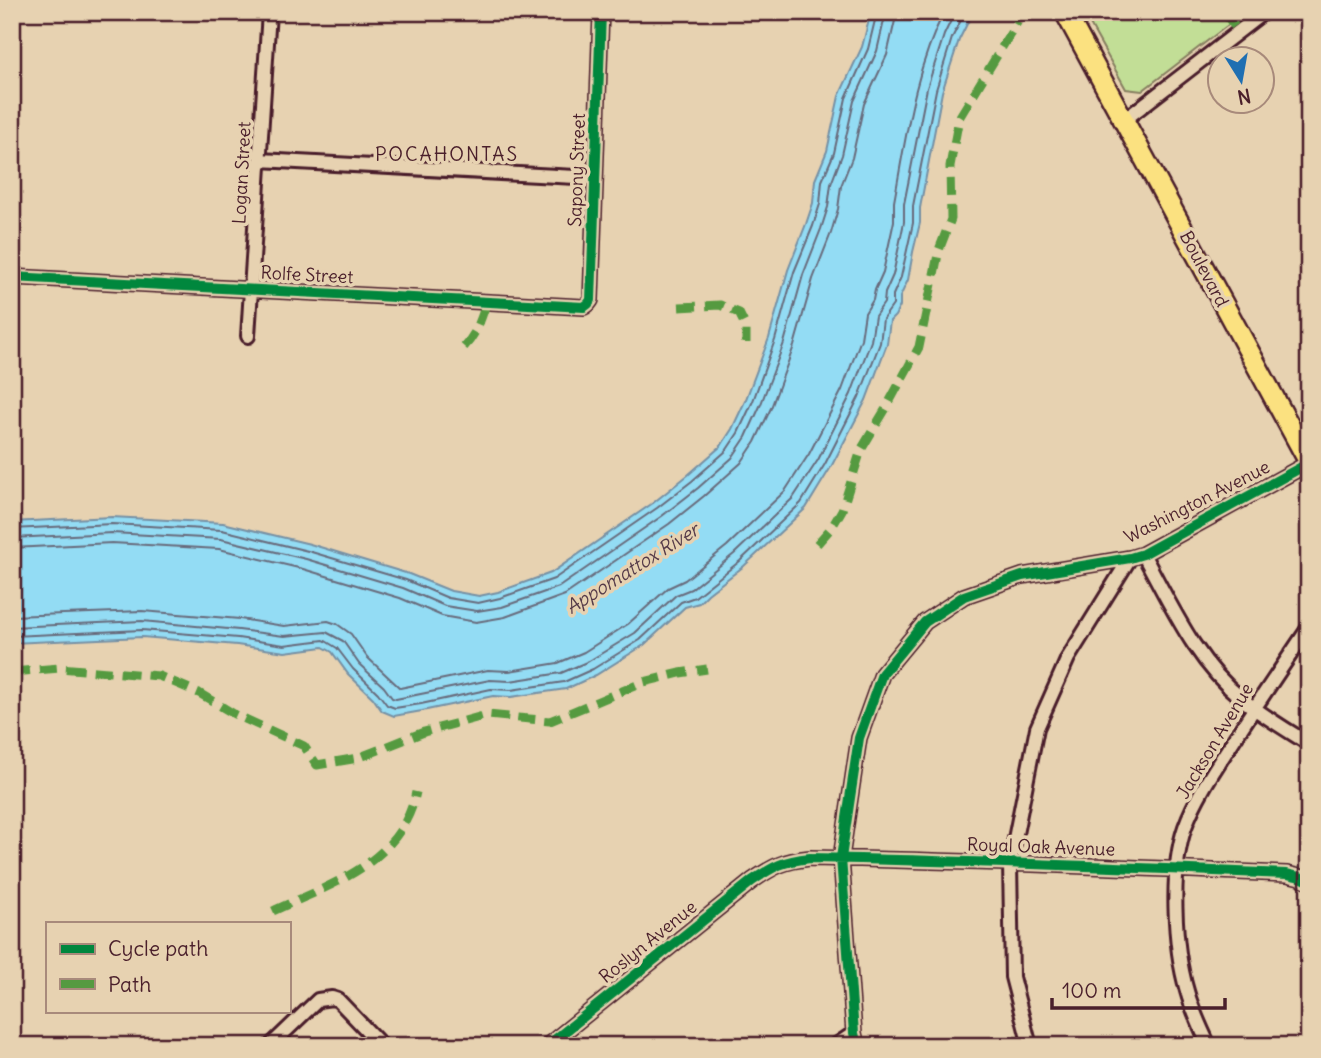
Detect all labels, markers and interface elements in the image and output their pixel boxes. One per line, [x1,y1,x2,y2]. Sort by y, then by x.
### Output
north arrow [1206,46,1276,116]
text: N [1236,84,1253,110]
street label: Sapony Street [563,113,590,227]
street label: Logan Street [227,121,256,225]
district label: POCAHONTAS [375,142,519,166]
street label: Boulevard [1175,227,1234,311]
street label: Rolfe Street [260,261,354,288]
street label: Washington Avenue [1120,455,1273,548]
water label: Appomattox River [561,516,705,619]
street label: Jackson Avenue [1171,679,1258,803]
street label: Royal Oak Avenue [967,832,1115,861]
street label: Roslyn Avenue [594,895,701,988]
legend [46,922,290,1012]
text: Cycle path [108,935,208,962]
scale bar [1052,967,1225,1011]
text: Path [108,971,151,998]
text: 100 m [1062,977,1121,1004]

